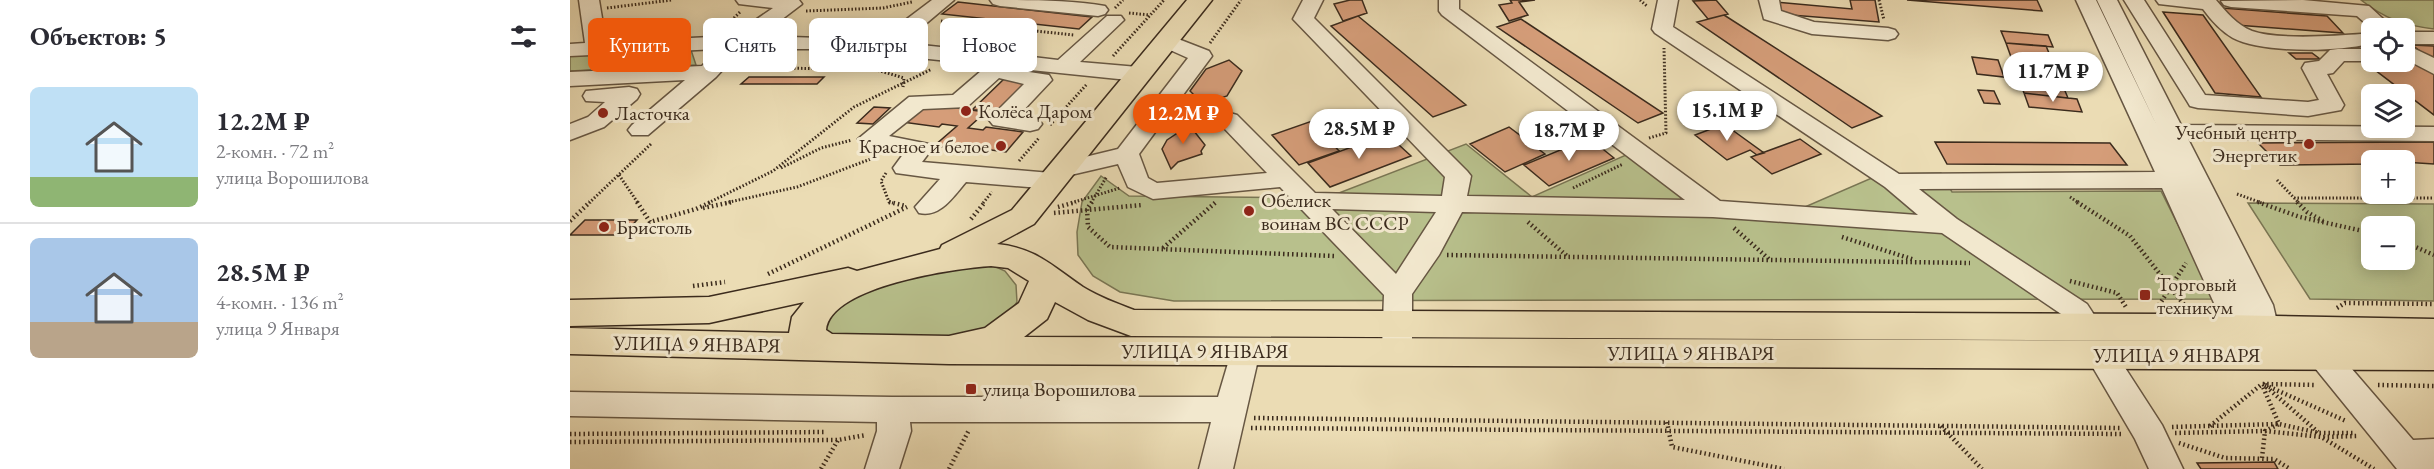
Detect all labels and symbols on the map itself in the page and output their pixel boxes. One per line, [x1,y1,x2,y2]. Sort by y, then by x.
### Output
pin: 11.7M ₽ [1998,52,2108,103]
pin: 15.1M ₽ [1672,91,1782,142]
pin: 12.2M ₽ [1128,94,1238,145]
place label: Колёса Даром [978,98,1092,124]
place label: Ласточка [615,100,690,126]
marker: Колёса Даром [959,104,973,118]
marker: Ласточка [596,106,610,120]
pin: 28.5M ₽ [1304,109,1414,160]
pin: 18.7M ₽ [1514,111,1624,162]
place label: Учебный центр Энергетик [2174,119,2297,168]
place label: Красное и белое [859,133,989,159]
marker: Учебный центр Энергетик [2302,137,2316,151]
marker: Красное и белое [994,139,1008,153]
place label: Обелиск воинам ВС СССР [1261,187,1408,236]
marker: Обелиск воинам ВС СССР [1242,204,1256,218]
place label: Бристоль [616,214,692,240]
marker: Бристоль [597,220,611,234]
place label: Торговый техникум [2157,271,2237,320]
marker: Торговый техникум [2138,288,2152,302]
street label: УЛИЦА 9 ЯНВАРЯ [612,330,781,358]
street label: УЛИЦА 9 ЯНВАРЯ [1120,338,1289,364]
street label: УЛИЦА 9 ЯНВАРЯ [1606,340,1775,366]
street label: УЛИЦА 9 ЯНВАРЯ [2092,342,2261,368]
place label: улица Ворошилова [983,376,1136,402]
marker: улица Ворошилова [964,382,978,396]

